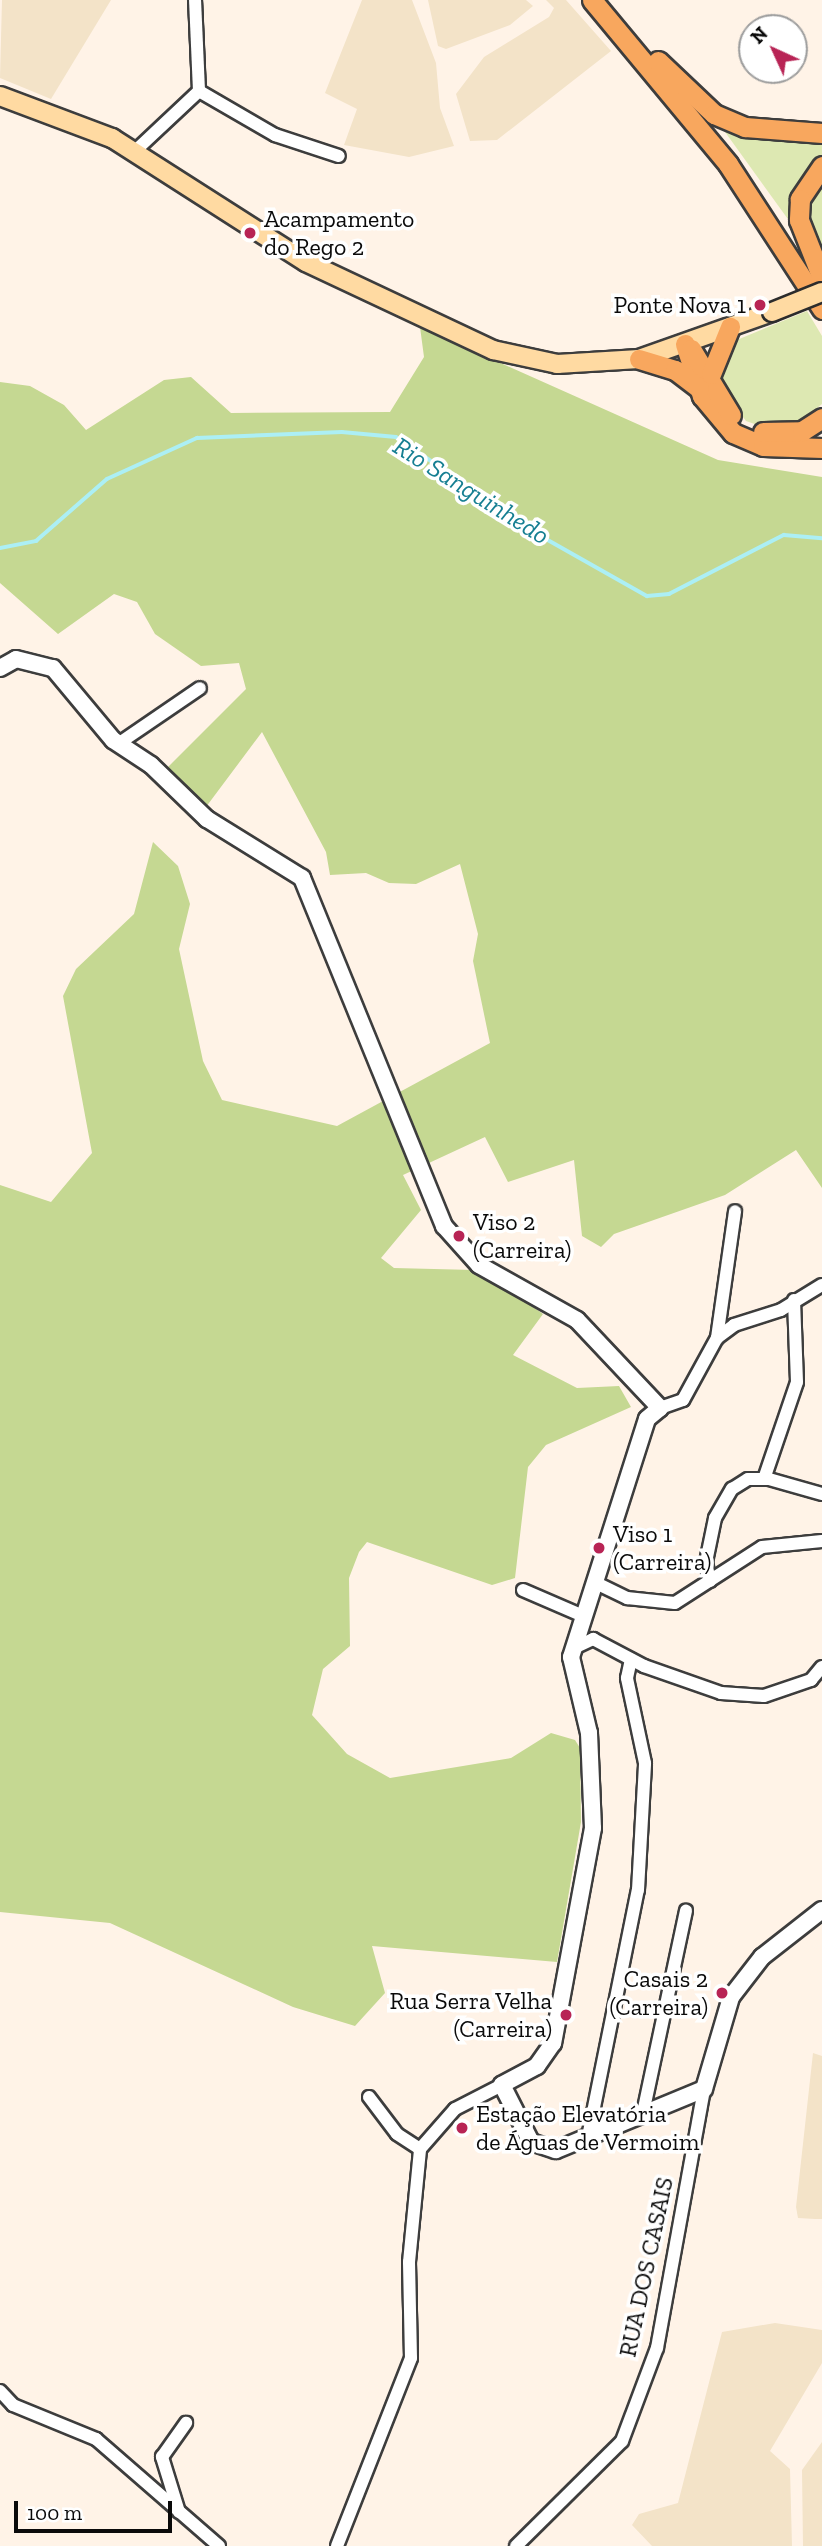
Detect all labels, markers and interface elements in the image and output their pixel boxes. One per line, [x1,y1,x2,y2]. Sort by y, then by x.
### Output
north arrow [738,14,808,84]
text: N [746,22,772,48]
place label: Acampamento do Rego 2 [264,205,414,261]
marker: Acampamento do Rego 2 [242,225,258,241]
place label: Ponte Nova 1 [613,291,746,319]
marker: Ponte Nova 1 [752,297,768,313]
water label: Rio Sanguinhedo [387,431,555,551]
place label: Viso 2 (Carreira) [473,1208,571,1264]
marker: Viso 2 (Carreira) [451,1228,467,1244]
place label: Viso 1 (Carreira) [613,1520,711,1576]
marker: Viso 1 (Carreira) [591,1540,607,1556]
place label: Casais 2 (Carreira) [610,1965,708,2021]
marker: Casais 2 (Carreira) [714,1985,730,2001]
place label: Rua Serra Velha (Carreira) [389,1987,552,2043]
marker: Rua Serra Velha (Carreira) [558,2007,574,2023]
place label: Estação Elevatória de Águas de Vermoim [476,2100,701,2156]
marker: Estação Elevatória de Águas de Vermoim [454,2120,470,2136]
street label: RUA DOS CASAIS [613,2174,679,2360]
scale bar [18,2486,175,2530]
text: 100 m [27,2500,82,2525]

